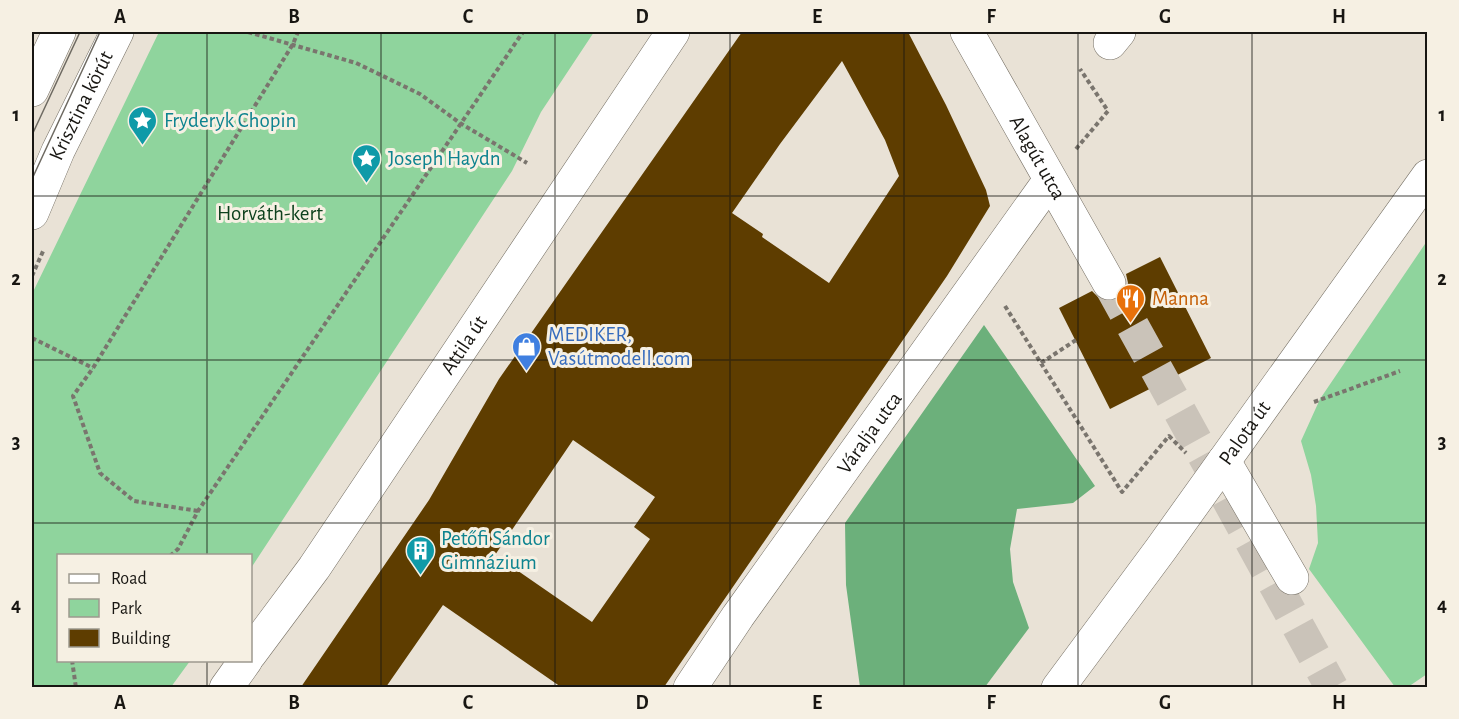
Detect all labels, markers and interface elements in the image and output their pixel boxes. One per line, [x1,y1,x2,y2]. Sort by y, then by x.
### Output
text: A [114,7,126,27]
text: B [288,7,300,27]
text: C [463,7,474,27]
text: D [635,7,649,27]
text: E [812,7,822,27]
text: F [986,7,996,27]
text: G [1159,7,1171,27]
text: H [1332,7,1346,27]
street label: Krisztina körút [45,47,117,163]
place icon: Fryderyk Chopin [127,104,159,146]
text: 1 [12,105,20,125]
text: 1 [1438,105,1446,125]
place label: Fryderyk Chopin [164,110,296,131]
street label: Alagút utca [1005,112,1070,203]
place icon: Joseph Haydn [351,142,383,184]
place label: Joseph Haydn [388,148,501,169]
park label: Horváth-kert [217,203,323,224]
text: 2 [11,269,21,289]
text: 2 [1437,269,1447,289]
restaurant icon: Manna [1115,282,1147,324]
place label: Manna [1152,288,1209,309]
street label: Attila út [437,311,491,378]
place label: MEDIKER, Vasútmodell.com [548,324,690,369]
shop icon: MEDIKER, Vasútmodell.com [511,330,543,372]
street label: Váralja utca [833,388,906,478]
street label: Palota út [1215,397,1275,469]
text: 3 [12,432,20,452]
text: 3 [1438,432,1446,452]
place label: Petőfi Sándor Gimnázium [441,528,550,573]
building icon: Petőfi Sándor Gimnázium [404,534,436,576]
legend [57,554,252,662]
text: Road [111,570,147,588]
text: 4 [11,595,21,615]
text: 4 [1437,595,1447,615]
text: Park [111,600,143,618]
text: Building [111,630,171,648]
text: A [114,693,126,713]
text: B [288,693,300,713]
text: C [463,693,474,713]
text: D [635,693,649,713]
text: E [812,693,822,713]
text: F [986,693,996,713]
text: G [1159,693,1171,713]
text: H [1332,693,1346,713]

